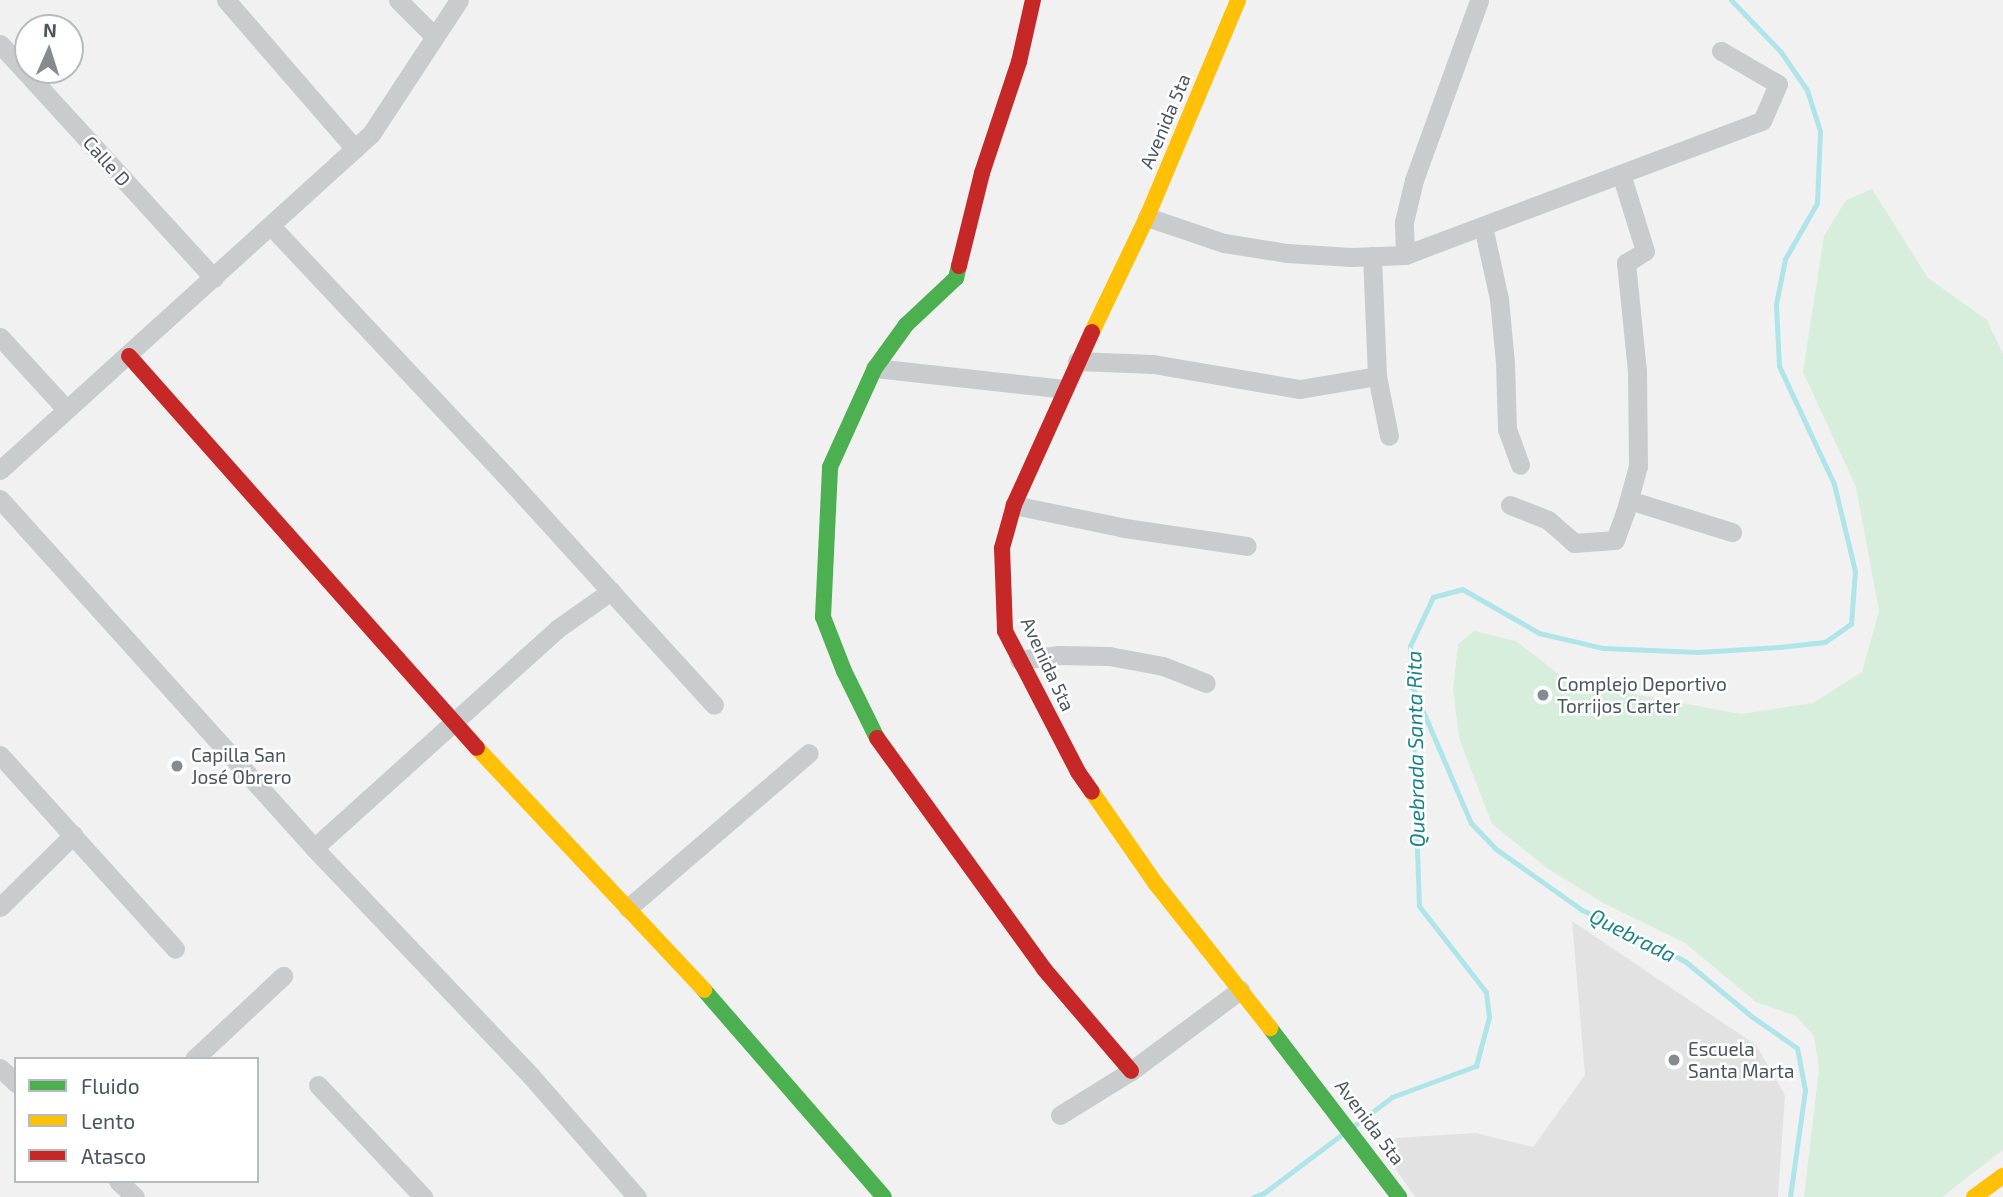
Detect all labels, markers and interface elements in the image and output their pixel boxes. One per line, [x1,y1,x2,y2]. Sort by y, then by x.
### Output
north arrow [14,14,84,84]
text: N [43,18,57,41]
street label: Avenida 5ta [1135,70,1195,172]
street label: Calle D [79,131,135,191]
street label: Avenida 5ta [1016,614,1080,714]
water label: Quebrada Santa Rita [1401,650,1429,848]
place label: Complejo Deportivo Torrijos Carter [1557,673,1727,717]
marker: Complejo Deportivo Torrijos Carter [1535,687,1551,703]
place label: Capilla San José Obrero [191,744,292,788]
marker: Capilla San José Obrero [169,758,185,774]
water label: Quebrada [1586,903,1680,967]
place label: Escuela Santa Marta [1688,1038,1794,1082]
marker: Escuela Santa Marta [1666,1052,1682,1068]
legend [14,1057,259,1183]
text: Fluido [81,1073,140,1098]
street label: Avenida 5ta [1331,1075,1409,1169]
text: Lento [81,1108,135,1133]
text: Atasco [81,1143,146,1168]

